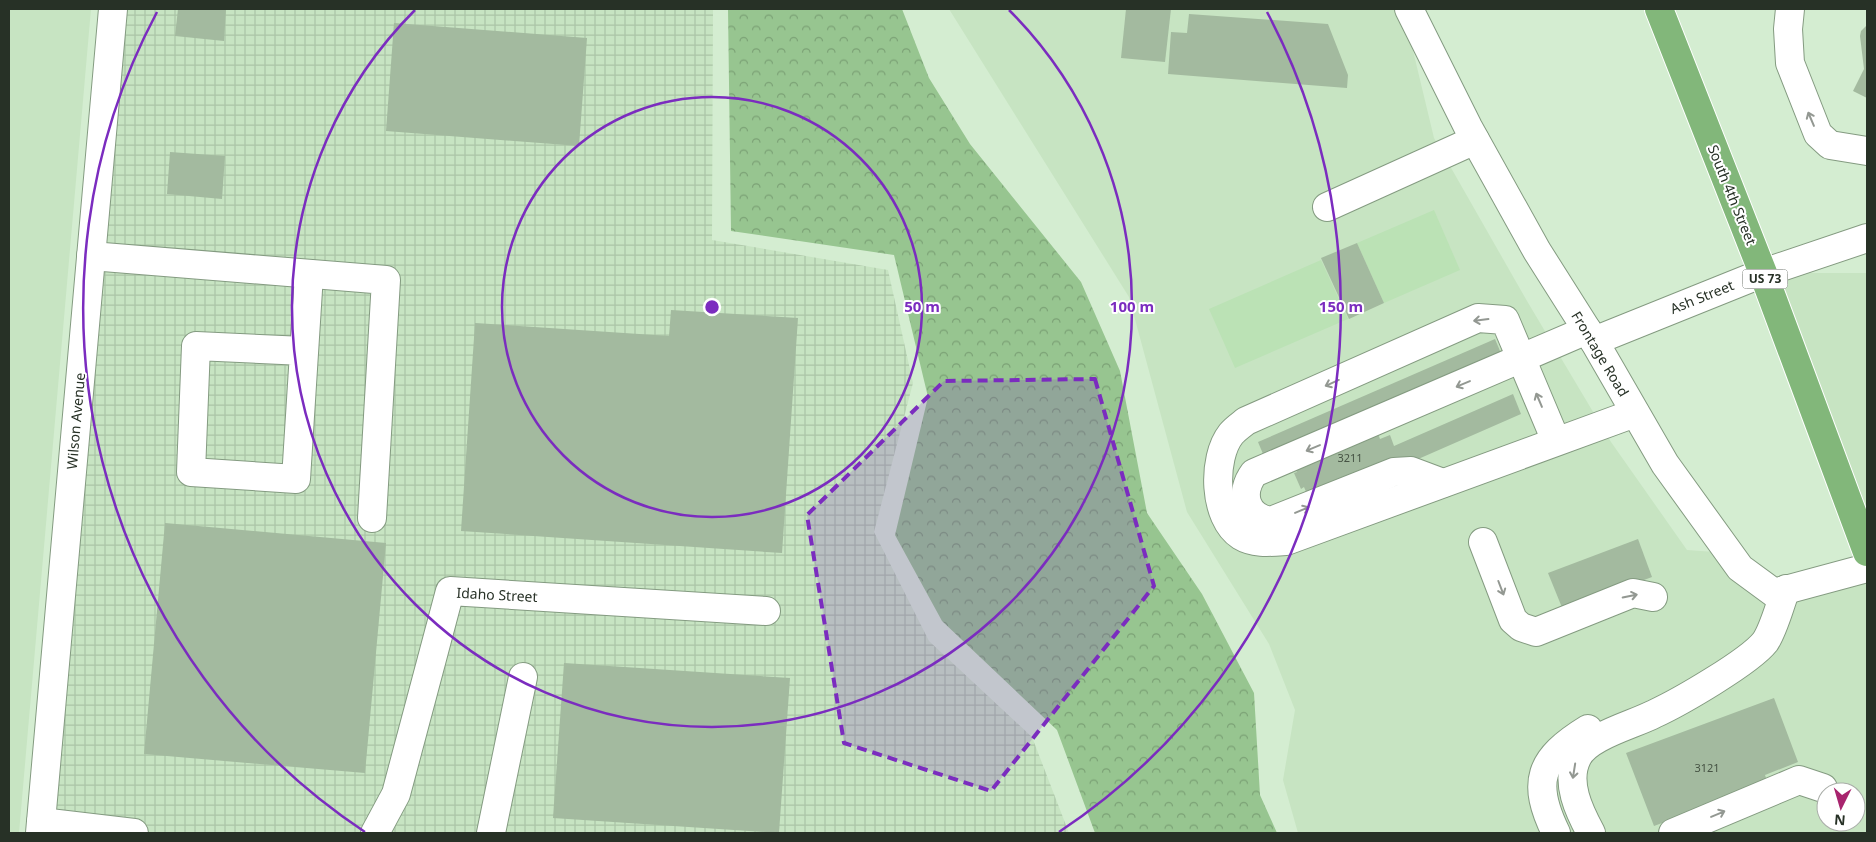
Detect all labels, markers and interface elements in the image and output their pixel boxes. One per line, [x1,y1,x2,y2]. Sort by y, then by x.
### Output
one-way arrow [1806,112,1816,127]
street label: South 4th Street [1704,142,1761,248]
road number: US 73 [1742,270,1788,288]
street label: Ash Street [1667,275,1736,318]
text: 50 m [904,296,940,316]
text: 100 m [1110,296,1154,316]
text: 150 m [1319,296,1363,316]
centre of rings [703,298,721,316]
street label: Frontage Road [1567,307,1633,400]
one-way arrow [1473,316,1489,325]
street label: Wilson Avenue [62,372,89,470]
one-way arrow [1325,379,1340,389]
one-way arrow [1456,380,1471,390]
one-way arrow [1533,393,1543,408]
one-way arrow [1306,444,1321,454]
house number: 3211 [1337,450,1363,465]
one-way arrow [1294,505,1309,514]
one-way arrow [1497,580,1506,595]
street label: Idaho Street [456,583,538,606]
one-way arrow [1622,590,1638,600]
house number: 3121 [1694,760,1720,775]
one-way arrow [1569,762,1579,778]
north arrow [1816,782,1866,832]
one-way arrow [1710,809,1725,818]
text: N [1833,810,1846,830]

